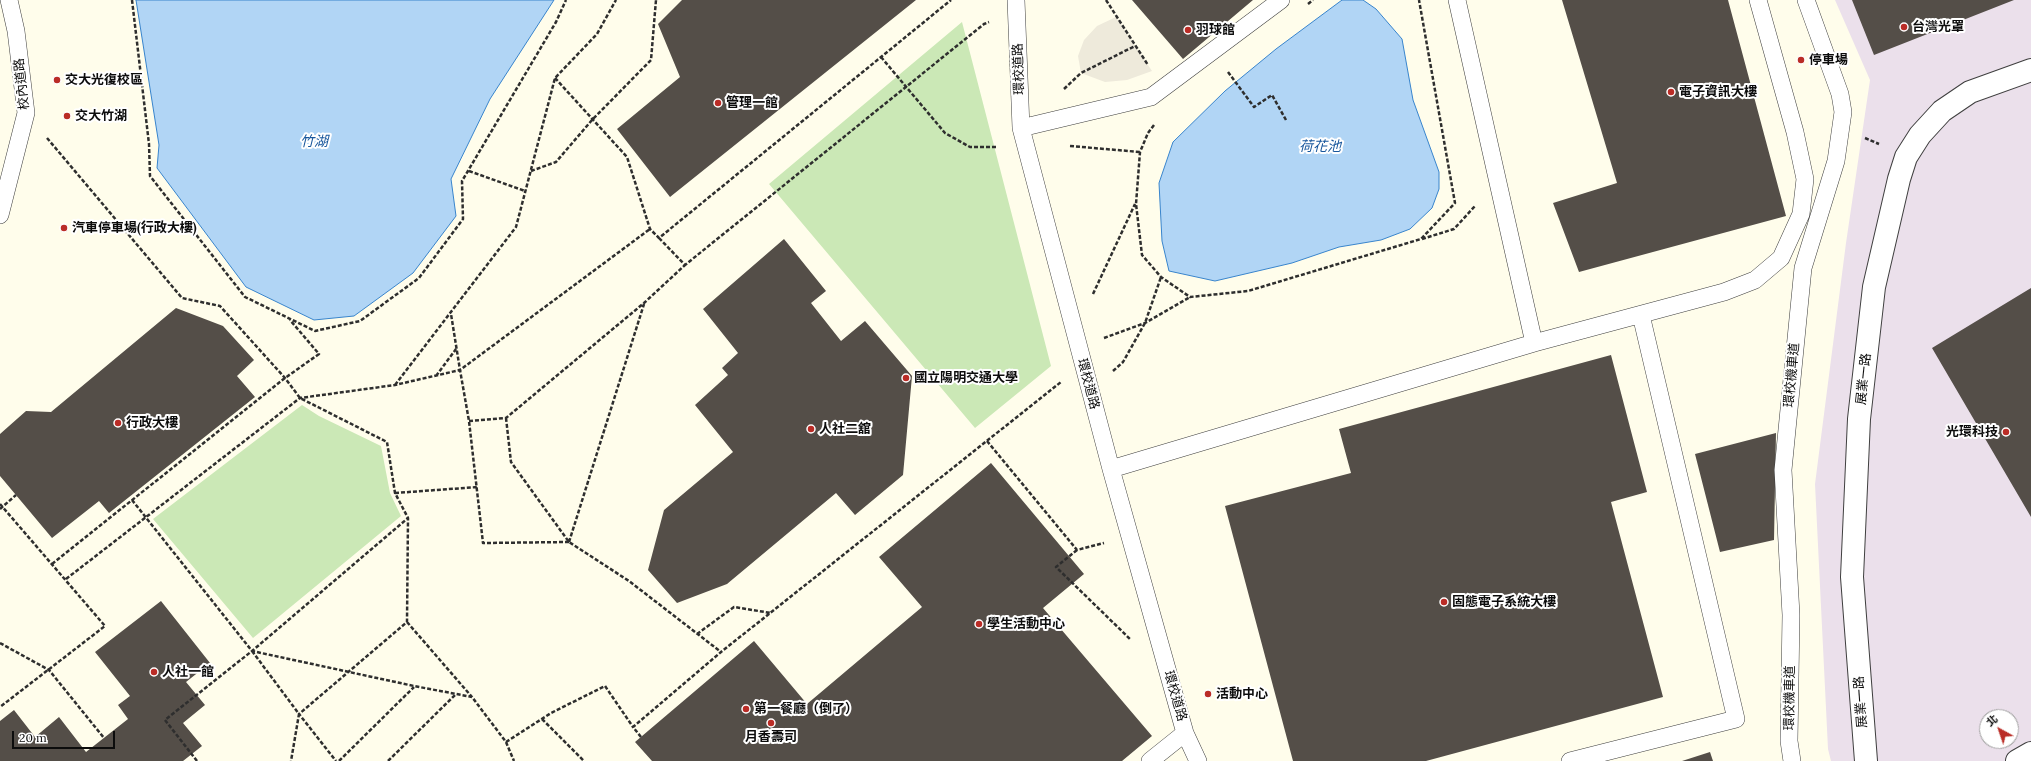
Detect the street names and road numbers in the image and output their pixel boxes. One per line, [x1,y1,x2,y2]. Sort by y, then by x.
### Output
street label: 環校道路 [1010,43,1028,95]
street label: 校內道路 [12,57,32,111]
street label: 環校機車道 [1781,342,1803,408]
street label: 展業一路 [1854,352,1874,406]
street label: 環校道路 [1074,357,1102,411]
street label: 環校機車道 [1782,665,1798,731]
street label: 環校道路 [1160,669,1190,723]
street label: 展業一路 [1851,676,1871,728]

